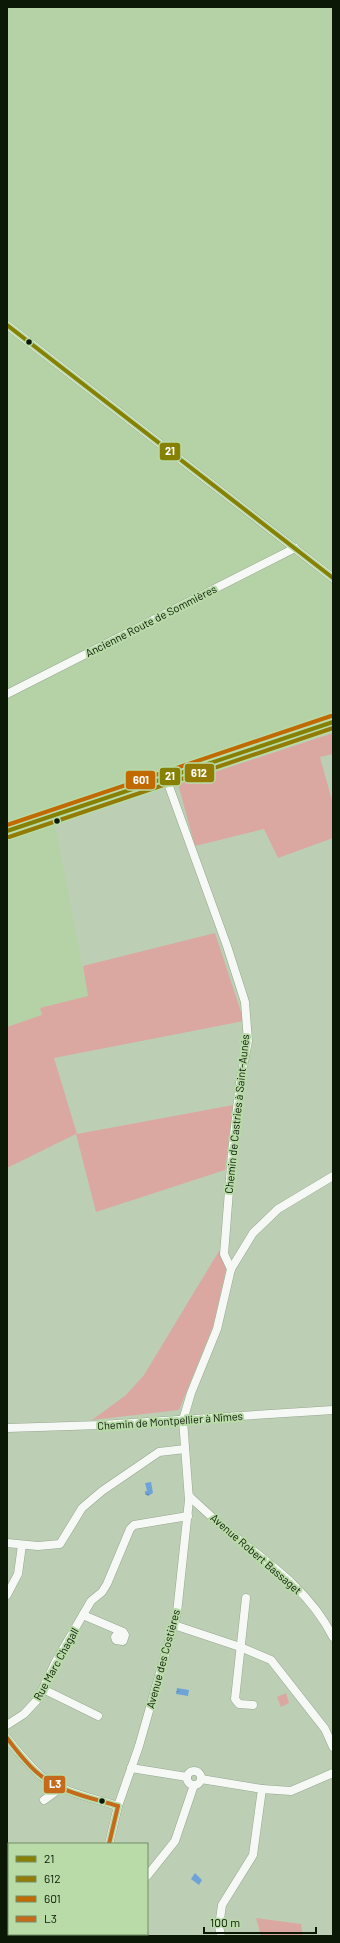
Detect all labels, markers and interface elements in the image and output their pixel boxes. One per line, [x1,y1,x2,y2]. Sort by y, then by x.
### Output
unlabelled marker [24,337,34,347]
line badge: 21 [159,442,181,461]
text: 21 [165,444,175,457]
street label: Ancienne Route de Sommières [83,582,219,659]
line badge: 612 [184,763,215,783]
text: 612 [191,766,207,779]
line badge: 21 [159,767,181,786]
text: 21 [165,769,175,782]
line badge: 601 [125,770,156,790]
text: 601 [133,773,149,786]
unlabelled marker [52,816,62,826]
street label: Chemin de Castries à Saint-Aunés [222,1034,251,1194]
street label: Chemin de Montpellier à Nîmes [97,1409,243,1432]
street label: Avenue Robert Bassaget [208,1511,304,1597]
street label: Avenue des Costières [143,1608,182,1710]
street label: Rue Marc Chagall [30,1625,81,1702]
line badge: L3 [43,1775,66,1794]
text: L3 [49,1777,61,1790]
unlabelled marker [97,1796,107,1806]
legend [8,1843,148,1935]
text: 21 [44,1851,54,1865]
text: 612 [44,1871,61,1885]
text: 601 [44,1891,61,1905]
scale bar [204,1909,316,1935]
text: L3 [44,1911,57,1925]
text: 100 m [210,1915,240,1929]

